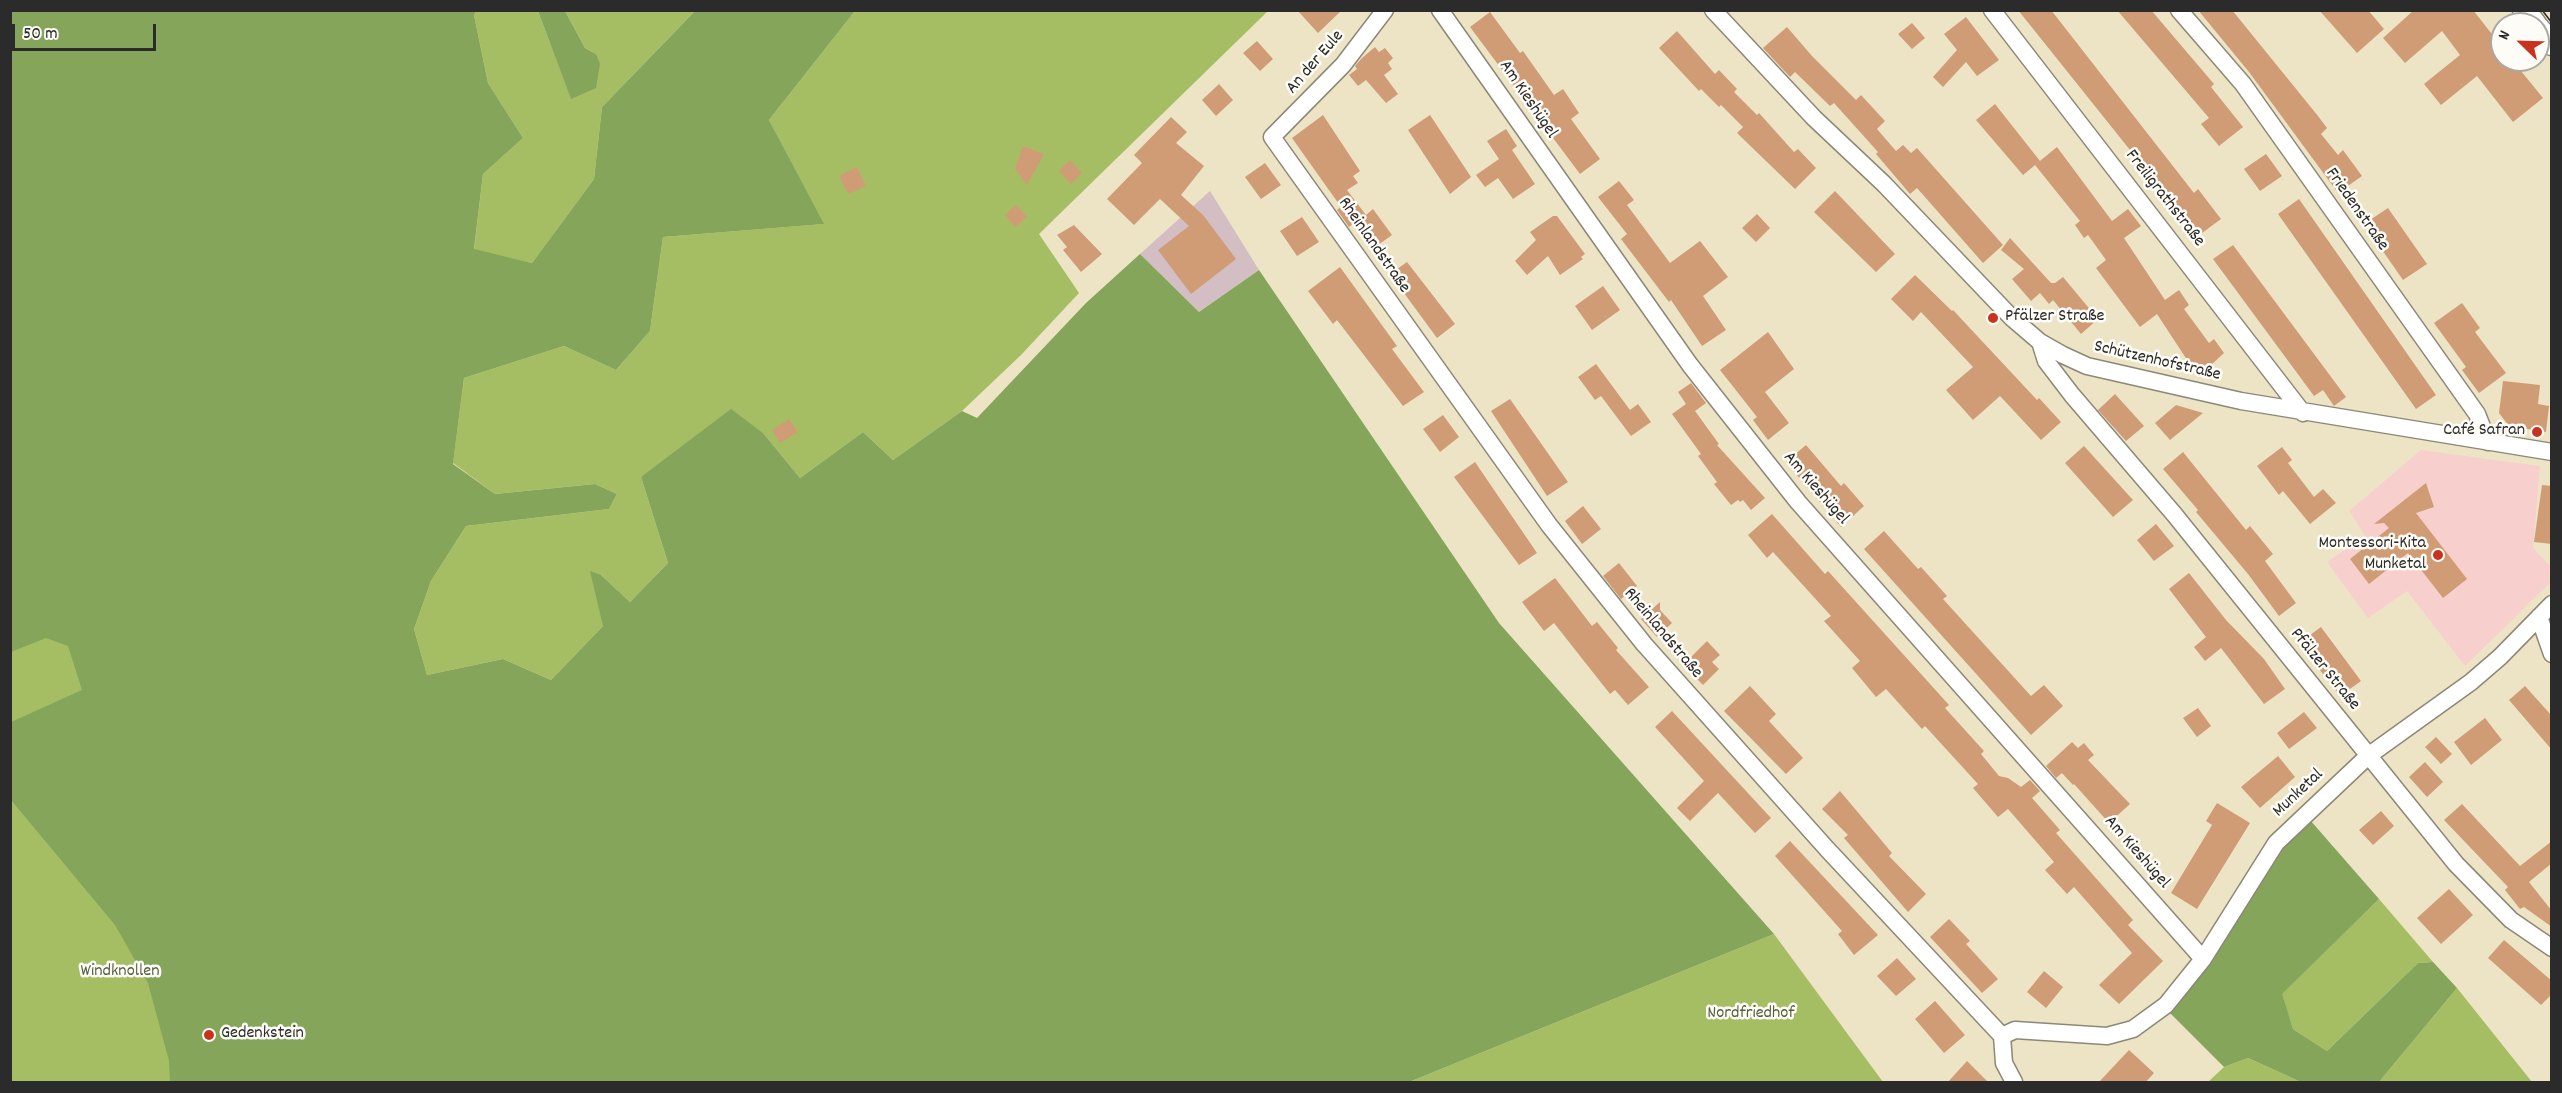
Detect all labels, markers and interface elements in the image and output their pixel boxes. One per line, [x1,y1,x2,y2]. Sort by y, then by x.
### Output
scale bar [15,12,159,50]
north arrow [2490,12,2550,72]
text: 50 m [23,22,58,47]
street label: An der Eule [1282,27,1350,99]
text: N [2493,27,2517,44]
street label: Am Kieshügel [1493,57,1561,143]
street label: Freiligrathstraße [2119,146,2209,252]
street label: Friedenstraße [2320,164,2392,256]
street label: Rheinlandstraße [1332,194,1414,298]
place label: Pfälzer Straße [2005,307,2105,329]
marker: Pfälzer Straße [1986,311,2000,325]
street label: Schützenhofstraße [2092,337,2222,387]
place label: Café Safran [2443,421,2525,443]
marker: Café Safran [2530,425,2544,439]
street label: Am Kieshügel [1777,448,1853,530]
place label: Montessori-Kita Munketal [2319,534,2426,576]
marker: Montessori-Kita Munketal [2431,548,2445,562]
street label: Rheinlandstraße [1618,584,1706,684]
street label: Pfälzer Straße [2284,625,2364,715]
street label: Munketal [2269,765,2329,823]
street label: Am Kieshügel [2098,812,2174,894]
park label: Windknollen [81,962,159,984]
park label: Nordfriedhof [1707,1004,1795,1026]
place label: Gedenkstein [221,1024,304,1046]
marker: Gedenkstein [202,1028,216,1042]

